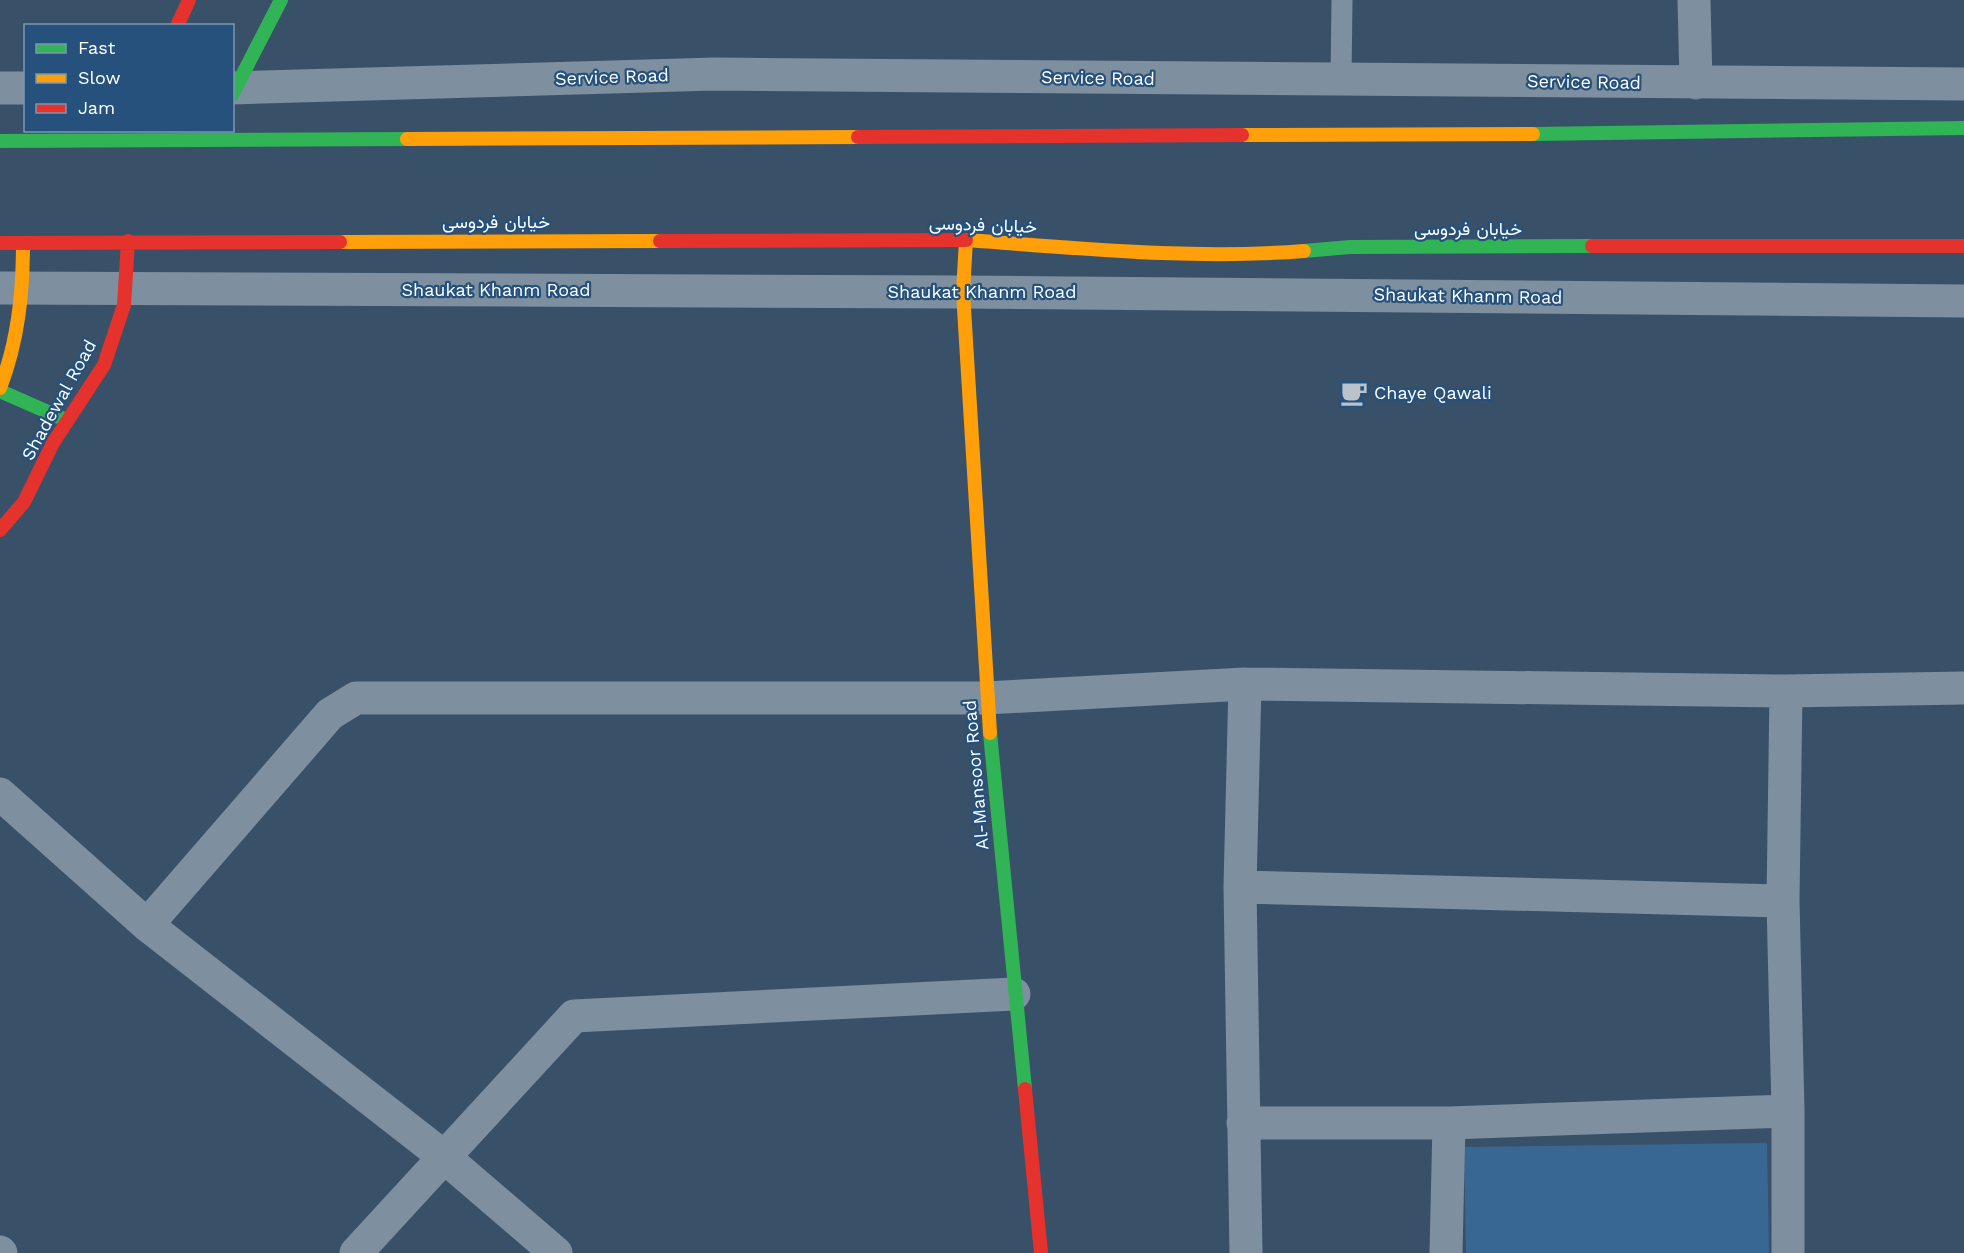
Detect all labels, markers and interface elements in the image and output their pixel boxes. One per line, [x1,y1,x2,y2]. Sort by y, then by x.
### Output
legend [24,24,234,132]
text: Fast [78,37,116,58]
street label: Service Road [555,64,669,89]
street label: Service Road [1041,66,1155,89]
text: Slow [78,67,121,88]
street label: Service Road [1527,70,1641,93]
text: Jam [78,97,115,118]
street label: خیابان فردوسی [442,211,550,233]
street label: خیابان فردوسی [929,212,1037,238]
street label: خیابان فردوسی [1414,218,1522,240]
street label: Shaukat Khanm Road [401,279,591,300]
street label: Shaukat Khanm Road [887,281,1077,302]
street label: Shaukat Khanm Road [1373,283,1563,308]
street label: Shadewal Road [17,336,100,464]
cafe icon: Chaye Qawali [1339,378,1369,408]
place label: Chaye Qawali [1374,382,1492,403]
street label: Al-Mansoor Road [958,699,993,851]

